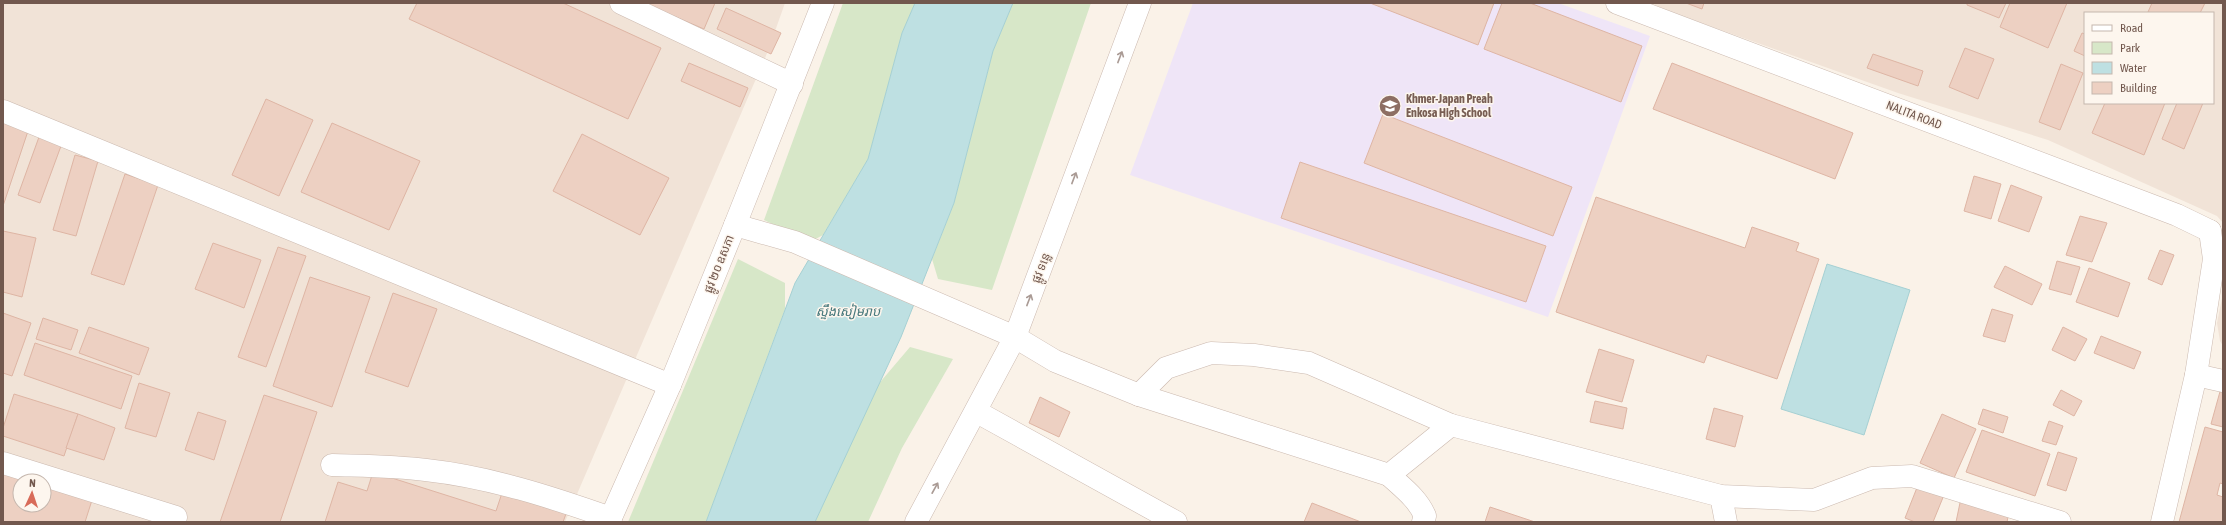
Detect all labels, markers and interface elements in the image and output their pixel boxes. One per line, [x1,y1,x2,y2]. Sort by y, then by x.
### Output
legend [2084,12,2214,104]
text: Road [2120,21,2143,35]
text: Park [2120,41,2141,55]
one-way arrow [1116,51,1124,63]
text: Water [2120,61,2147,75]
text: Building [2120,81,2158,95]
place label: Khmer-Japan Preah Enkosa High School [1406,92,1493,120]
school or university icon: Khmer-Japan Preah Enkosa High School [1377,93,1403,119]
street label: NALITA ROAD [1884,98,1944,132]
one-way arrow [1071,173,1079,185]
street label: ផ្លូវ ២០ ឧសភា [701,233,740,296]
street label: ផ្លូវ ទន្លេ [1029,251,1056,286]
one-way arrow [1025,295,1033,307]
water label: ស្ទឹងសៀមរាប [816,303,882,320]
north arrow [12,473,52,513]
text: N [29,477,36,489]
one-way arrow [932,482,939,494]

